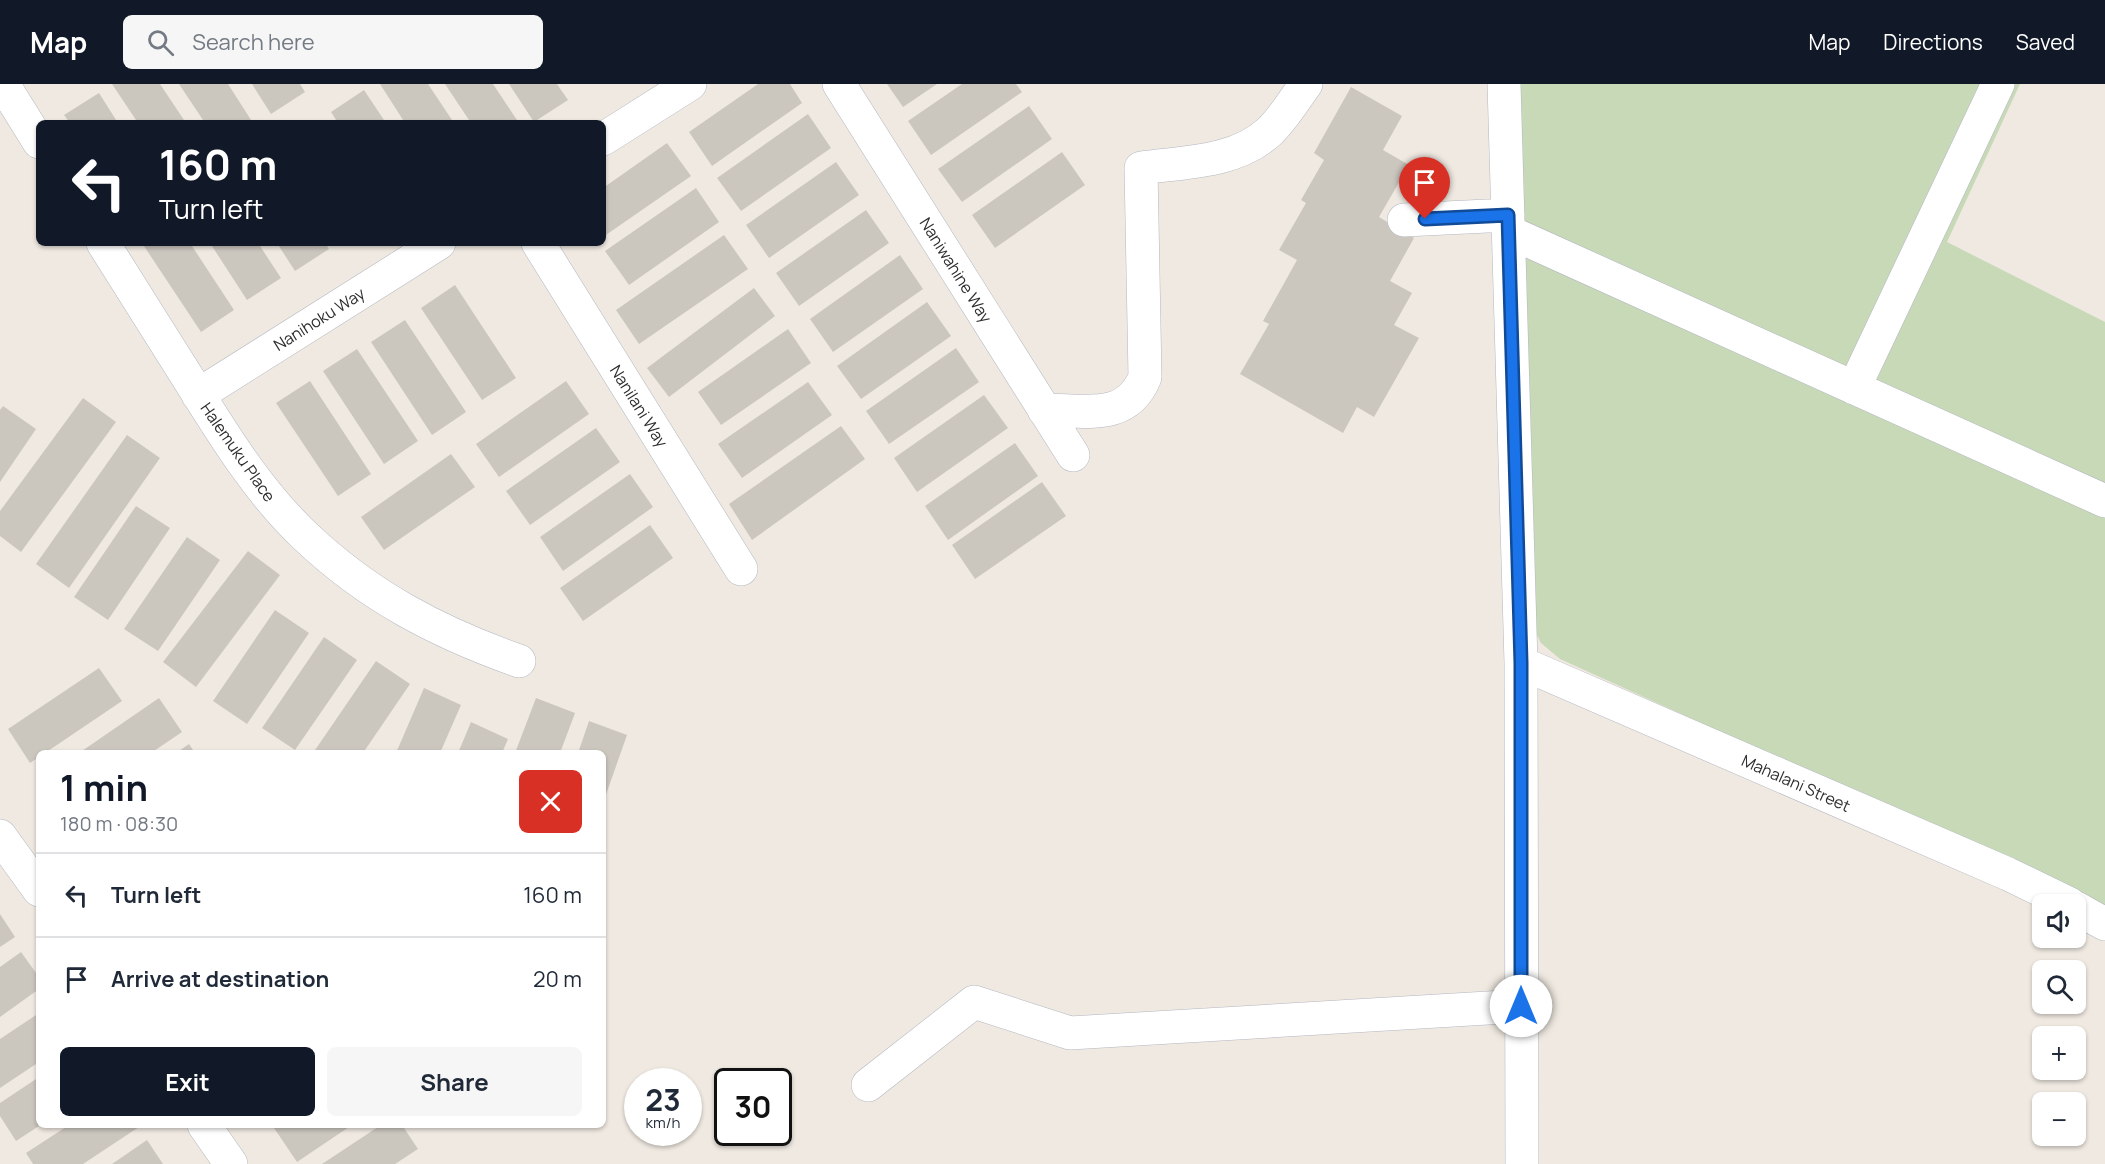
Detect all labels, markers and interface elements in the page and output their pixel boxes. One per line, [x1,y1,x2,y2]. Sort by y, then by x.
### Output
search box [123,15,543,69]
text: Map [30,23,87,61]
icon: search [144,26,177,59]
text: Search here [192,27,315,57]
text: Map [1809,28,1850,56]
text: Directions [1883,28,1983,56]
text: Saved [2016,28,2075,56]
text: 160 m [159,135,277,193]
icon: left [60,144,138,222]
pin [1399,157,1450,219]
icon: arrive [1408,166,1441,199]
text: Turn left [159,190,263,227]
street label: Naniwahine Way [915,213,997,327]
street label: Nanihoku Way [269,282,369,356]
street label: Nanilani Way [605,361,673,452]
street label: Halemuku Place [196,398,280,506]
street label: Mahalani Street [1738,749,1854,817]
text: 1 min [60,763,148,812]
button: close [519,770,582,833]
text: 180 m · 08:30 [60,810,178,837]
icon: left [60,879,93,912]
text: Turn left [111,880,201,910]
text: 160 m [523,880,582,910]
map controls [2032,894,2086,1146]
button: sound [2032,894,2086,948]
button: search [2032,960,2086,1014]
icon: arrive [60,963,93,996]
text: Arrive at destination [111,964,329,994]
text: 20 m [533,964,582,994]
position arrow [1489,974,1553,1038]
button: + [2032,1026,2086,1080]
button: Exit [60,1047,315,1116]
button: Share [327,1047,582,1116]
speed limit sign: 30 [714,1068,792,1146]
text: 23 [645,1079,681,1120]
button: − [2032,1092,2086,1146]
text: km/h [646,1112,680,1133]

